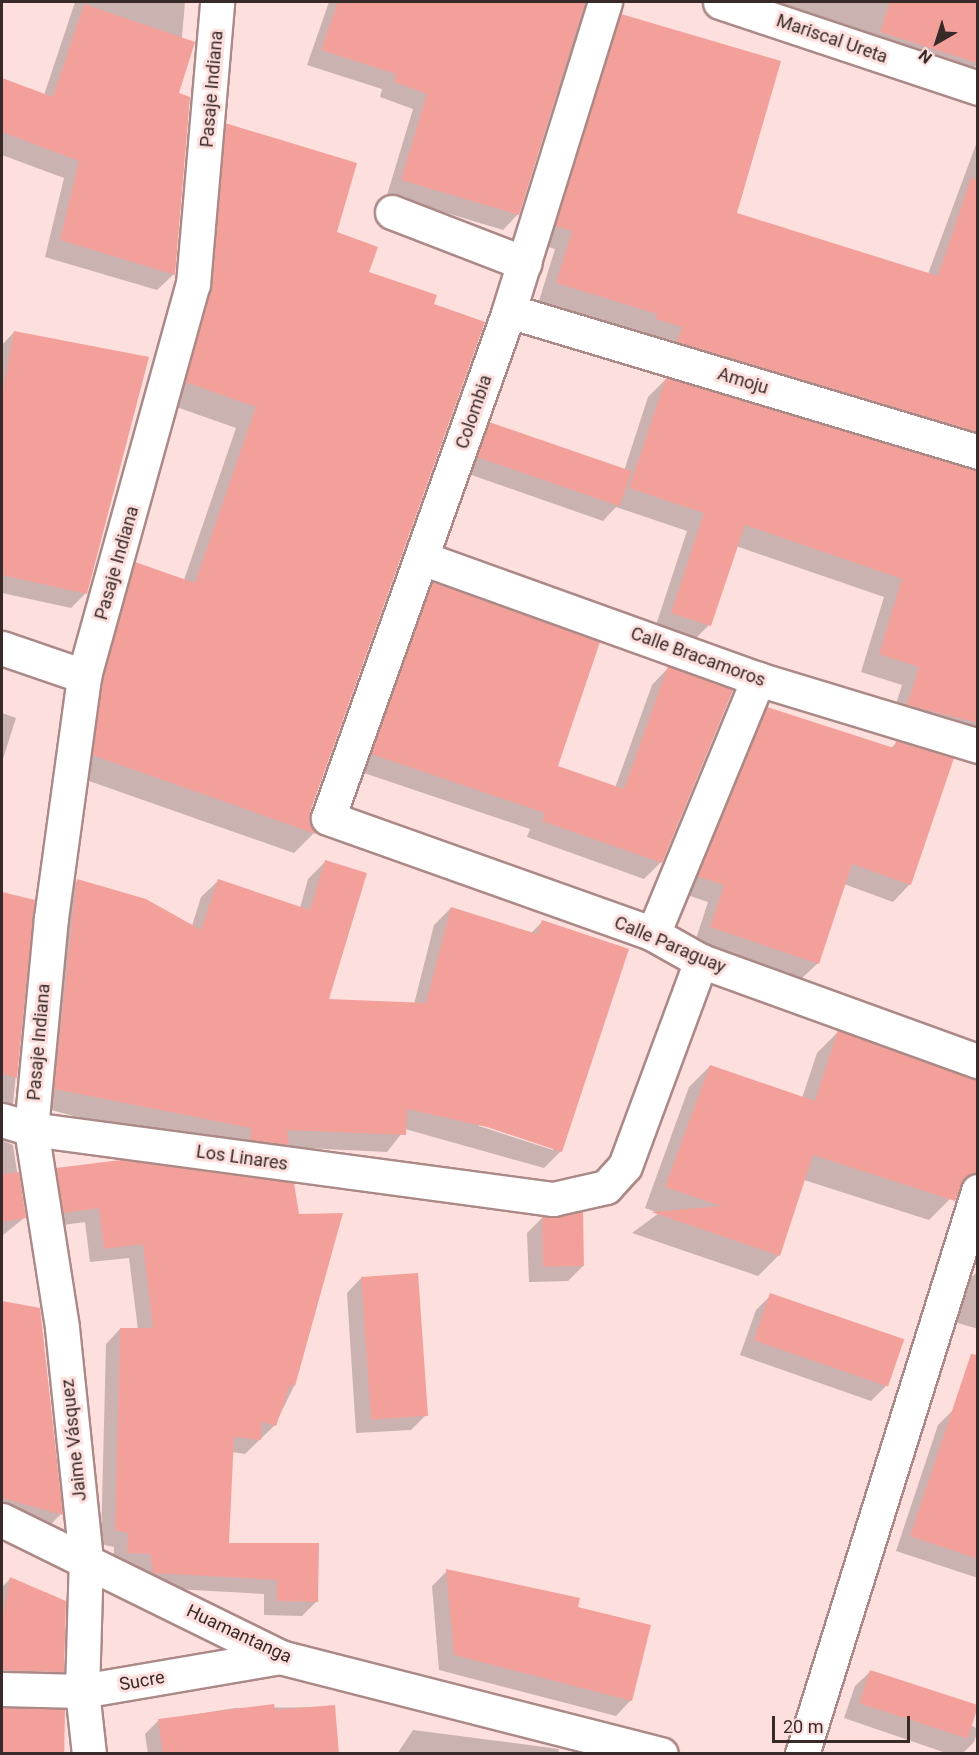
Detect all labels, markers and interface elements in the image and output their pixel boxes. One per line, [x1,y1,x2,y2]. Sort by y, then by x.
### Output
street label: Mariscal Ureta [774,10,890,68]
north arrow [907,12,967,72]
street label: Pasaje Indiana [196,30,228,148]
text: N [915,45,936,67]
street label: Amoju [715,363,771,399]
street label: Colombia [451,372,497,452]
street label: Pasaje Indiana [90,504,144,622]
street label: Calle Bracamoros [628,623,768,691]
street label: Calle Paraguay [611,912,729,978]
street label: Pasaje Indiana [23,983,55,1101]
street label: Los Linares [195,1141,289,1175]
street label: Jaime Vásquez [57,1378,91,1502]
street label: Huamantanga [183,1600,295,1668]
street label: Sucre [118,1666,166,1696]
scale bar [775,1704,913,1742]
text: 20 m [783,1716,823,1737]

